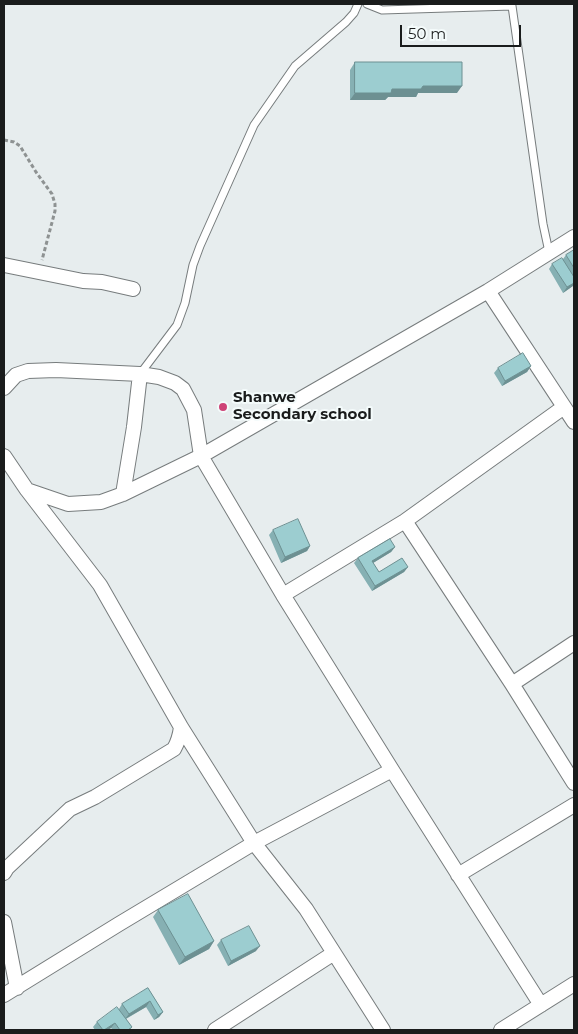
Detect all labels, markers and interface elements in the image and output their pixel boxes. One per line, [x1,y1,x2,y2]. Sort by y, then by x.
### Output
scale bar [403,15,524,47]
text: 50 m [408,24,446,43]
place label: Shanwe Secondary school [233,389,372,424]
marker: Shanwe Secondary school [217,401,229,413]

